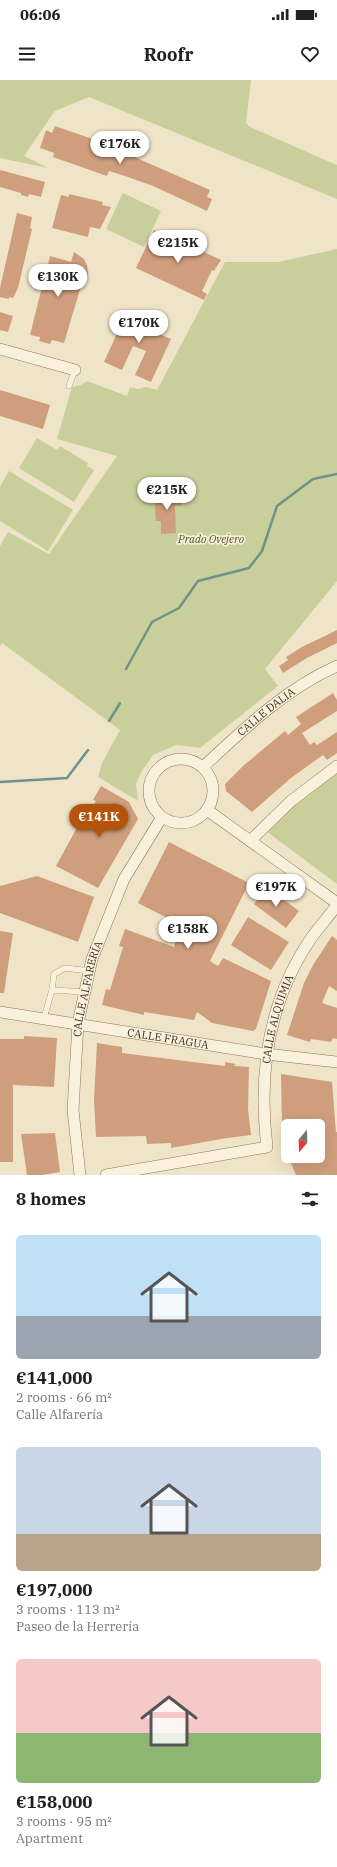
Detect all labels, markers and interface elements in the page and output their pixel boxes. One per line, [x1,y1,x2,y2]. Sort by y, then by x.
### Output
text: 06:06 [20,5,61,24]
icon: menu [16,43,38,65]
text: Roofr [144,43,193,66]
icon: heart [299,43,321,65]
pin: €176K [92,131,148,165]
text: €176K [99,135,141,152]
pin: €215K [150,230,206,264]
text: €215K [157,234,199,251]
pin: €130K [30,264,86,298]
text: €130K [37,268,79,285]
pin: €170K [111,310,167,344]
text: €170K [118,314,160,331]
pin: €215K [139,477,195,511]
text: €215K [146,481,188,498]
park label: Prado Ovejero [177,532,245,546]
street label: CALLE DALIA [234,684,298,739]
pin: €141K [71,804,127,838]
text: €141K [78,808,120,825]
pin: €197K [248,874,304,908]
text: €197K [255,878,297,895]
pin: €158K [160,916,216,950]
text: €158K [167,920,209,937]
street label: CALLE ALFARERÍA [70,938,106,1037]
street label: CALLE ALQUIMIA [259,972,297,1064]
street label: CALLE FRAGUA [126,1025,210,1052]
north arrow [281,1119,325,1163]
map controls [281,1119,325,1163]
text: 8 homes [16,1188,86,1210]
icon: filters [299,1188,321,1210]
icon: home [133,1261,205,1333]
text: €141,000 [16,1367,93,1389]
text: 2 rooms · 66 m² [16,1389,112,1406]
text: Calle Alfarería [16,1406,103,1423]
icon: home [133,1473,205,1545]
text: €197,000 [16,1579,93,1601]
text: 3 rooms · 113 m² [16,1601,120,1618]
text: Paseo de la Herrería [16,1618,139,1635]
icon: home [133,1685,205,1757]
text: €158,000 [16,1791,93,1813]
text: 3 rooms · 95 m² [16,1813,112,1830]
text: Apartment [16,1830,83,1847]

